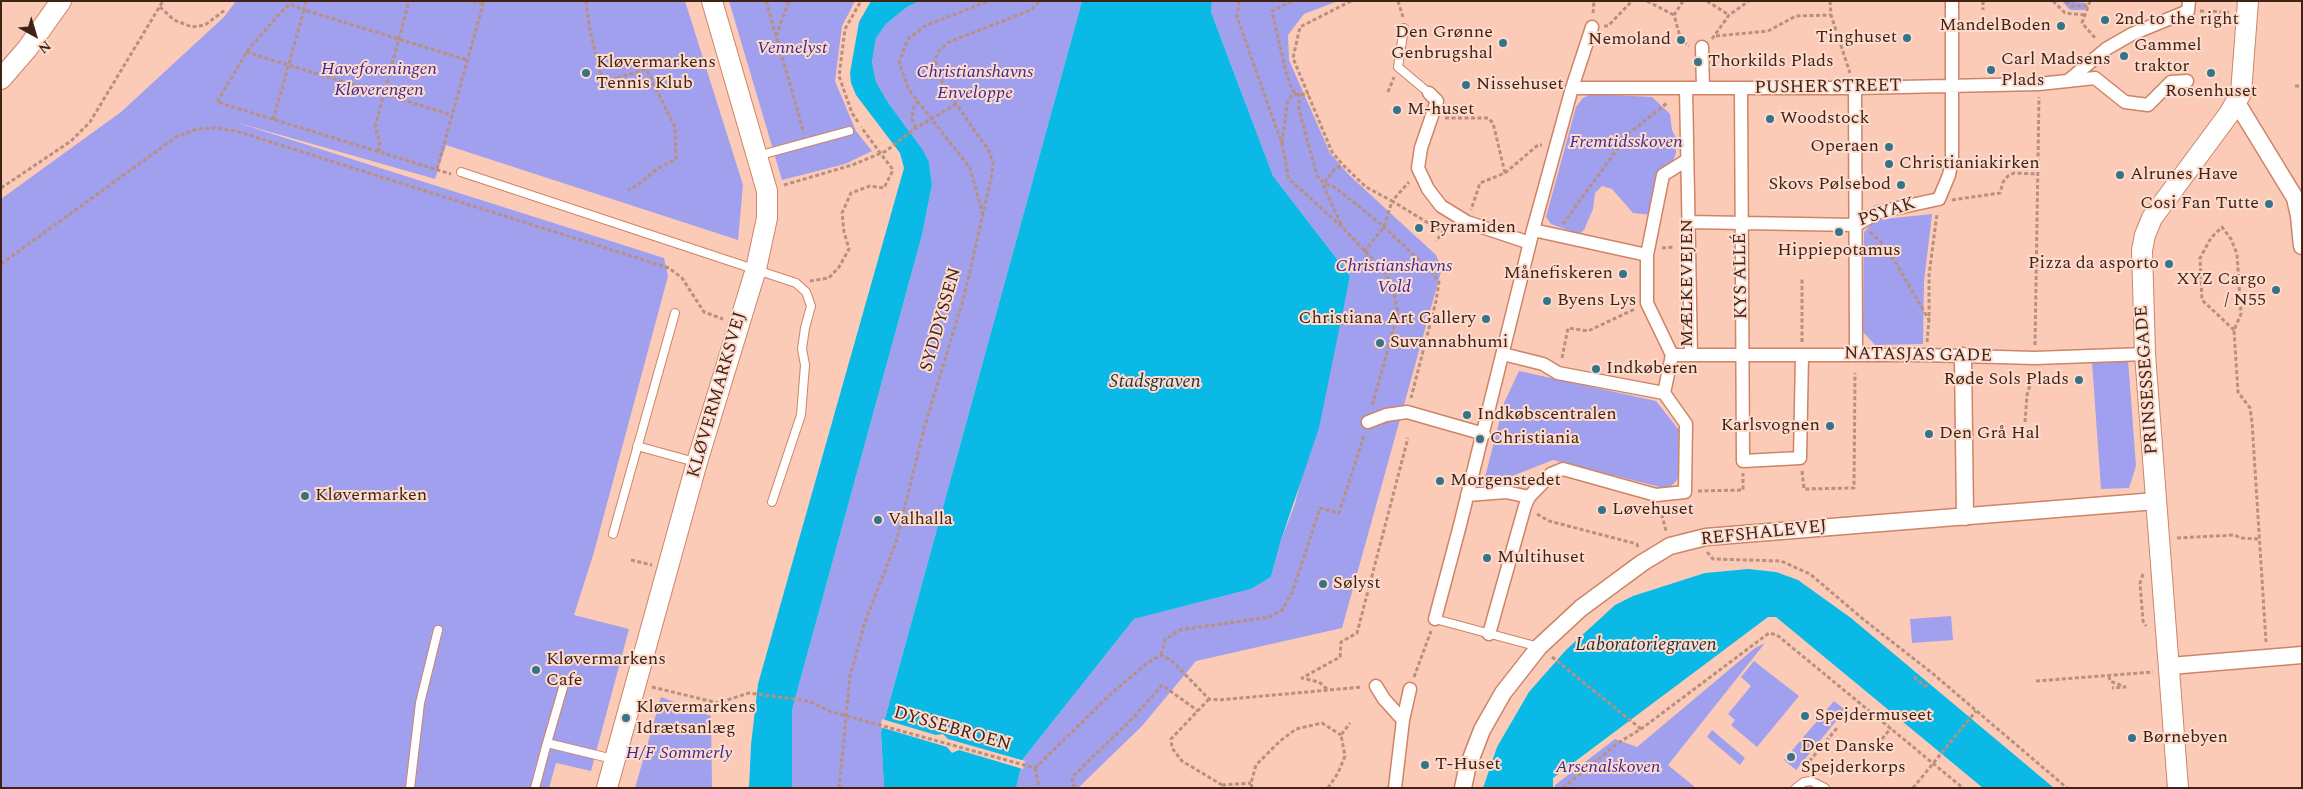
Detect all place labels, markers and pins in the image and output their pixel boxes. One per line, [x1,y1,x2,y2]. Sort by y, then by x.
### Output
place label: 2nd to the right [2115,9,2239,31]
marker: 2nd to the right [2099,14,2111,26]
place label: MandelBoden [1939,15,2051,37]
marker: MandelBoden [2055,20,2067,32]
place label: Den Grønne Genbrugshal [1391,22,1493,64]
place label: Tinghuset [1816,27,1897,49]
place label: Nemoland [1588,29,1671,51]
marker: Tinghuset [1901,32,1913,44]
marker: Nemoland [1675,34,1687,46]
place label: Gammel traktor [2134,35,2202,78]
marker: Den Grønne Genbrugshal [1497,37,1509,49]
place label: Carl Madsens Plads [2001,49,2111,92]
marker: Gammel traktor [2118,50,2130,62]
place label: Thorkilds Plads [1708,51,1834,73]
place label: Kløvermarkens Tennis Klub [596,52,716,94]
marker: Thorkilds Plads [1692,56,1704,68]
marker: Carl Madsens Plads [1985,64,1997,76]
marker: Kløvermarkens Tennis Klub [580,67,592,79]
marker: Rosenhuset [2205,67,2217,79]
place label: Nissehuset [1476,74,1564,96]
marker: Nissehuset [1460,79,1472,91]
place label: Rosenhuset [2165,81,2257,103]
place label: M-huset [1407,99,1474,121]
marker: M-huset [1391,104,1403,116]
place label: Woodstock [1780,108,1869,130]
marker: Woodstock [1764,113,1776,125]
place label: Operaen [1810,136,1879,158]
marker: Operaen [1883,141,1895,153]
place label: Christianiakirken [1899,153,2040,175]
marker: Christianiakirken [1883,158,1895,170]
place label: Alrunes Have [2130,164,2238,186]
marker: Alrunes Have [2114,169,2126,181]
place label: Skovs Pølsebod [1768,174,1891,196]
marker: Skovs Pølsebod [1895,179,1907,191]
place label: Cosi Fan Tutte [2140,193,2259,215]
marker: Cosi Fan Tutte [2263,198,2275,210]
place label: Pyramiden [1429,217,1516,239]
marker: Pyramiden [1413,222,1425,234]
marker: Hippiepotamus [1833,226,1845,238]
place label: Hippiepotamus [1777,240,1901,262]
place label: Pizza da asporto [2028,253,2159,275]
marker: Pizza da asporto [2163,258,2175,270]
place label: Månefiskeren [1503,263,1613,285]
marker: Månefiskeren [1617,268,1629,280]
place label: XYZ Cargo / N55 [2176,269,2266,312]
marker: XYZ Cargo / N55 [2270,284,2282,296]
place label: Byens Lys [1557,290,1637,312]
marker: Byens Lys [1541,295,1553,307]
place label: Christiana Art Gallery [1298,308,1476,330]
marker: Christiana Art Gallery [1480,313,1492,325]
place label: Suvannabhumi [1390,332,1508,354]
marker: Suvannabhumi [1374,337,1386,349]
place label: Indkøberen [1606,358,1698,380]
marker: Indkøberen [1590,363,1602,375]
place label: Røde Sols Plads [1943,369,2069,391]
marker: Røde Sols Plads [2073,374,2085,386]
place label: Indkøbscentralen [1477,404,1617,426]
marker: Indkøbscentralen [1461,409,1473,421]
place label: Karlsvognen [1721,415,1820,437]
marker: Karlsvognen [1824,420,1836,432]
place label: Den Grå Hal [1939,423,2040,445]
place label: Christiania [1490,428,1580,450]
marker: Den Grå Hal [1923,428,1935,440]
marker: Christiania [1474,433,1486,445]
place label: Morgenstedet [1450,470,1561,492]
marker: Morgenstedet [1434,475,1446,487]
place label: Kløvermarken [315,485,427,507]
marker: Kløvermarken [299,490,311,502]
place label: Løvehuset [1612,499,1694,521]
marker: Løvehuset [1596,504,1608,516]
place label: Valhalla [888,509,953,531]
marker: Valhalla [872,514,884,526]
place label: Multihuset [1497,547,1585,569]
marker: Multihuset [1481,552,1493,564]
place label: Sølyst [1333,573,1381,595]
marker: Sølyst [1317,578,1329,590]
place label: Kløvermarkens Cafe [546,649,666,692]
marker: Kløvermarkens Cafe [530,664,542,676]
place label: Kløvermarkens Idrætsanlæg [636,697,756,740]
place label: Spejdermuseet [1815,705,1932,727]
marker: Spejdermuseet [1799,710,1811,722]
marker: Kløvermarkens Idrætsanlæg [620,712,632,724]
place label: Børnebyen [2142,727,2228,749]
marker: Børnebyen [2126,732,2138,744]
place label: Det Danske Spejderkorps [1801,736,1906,779]
marker: Det Danske Spejderkorps [1785,751,1797,763]
place label: T-Huset [1435,754,1501,776]
marker: T-Huset [1419,759,1431,771]

